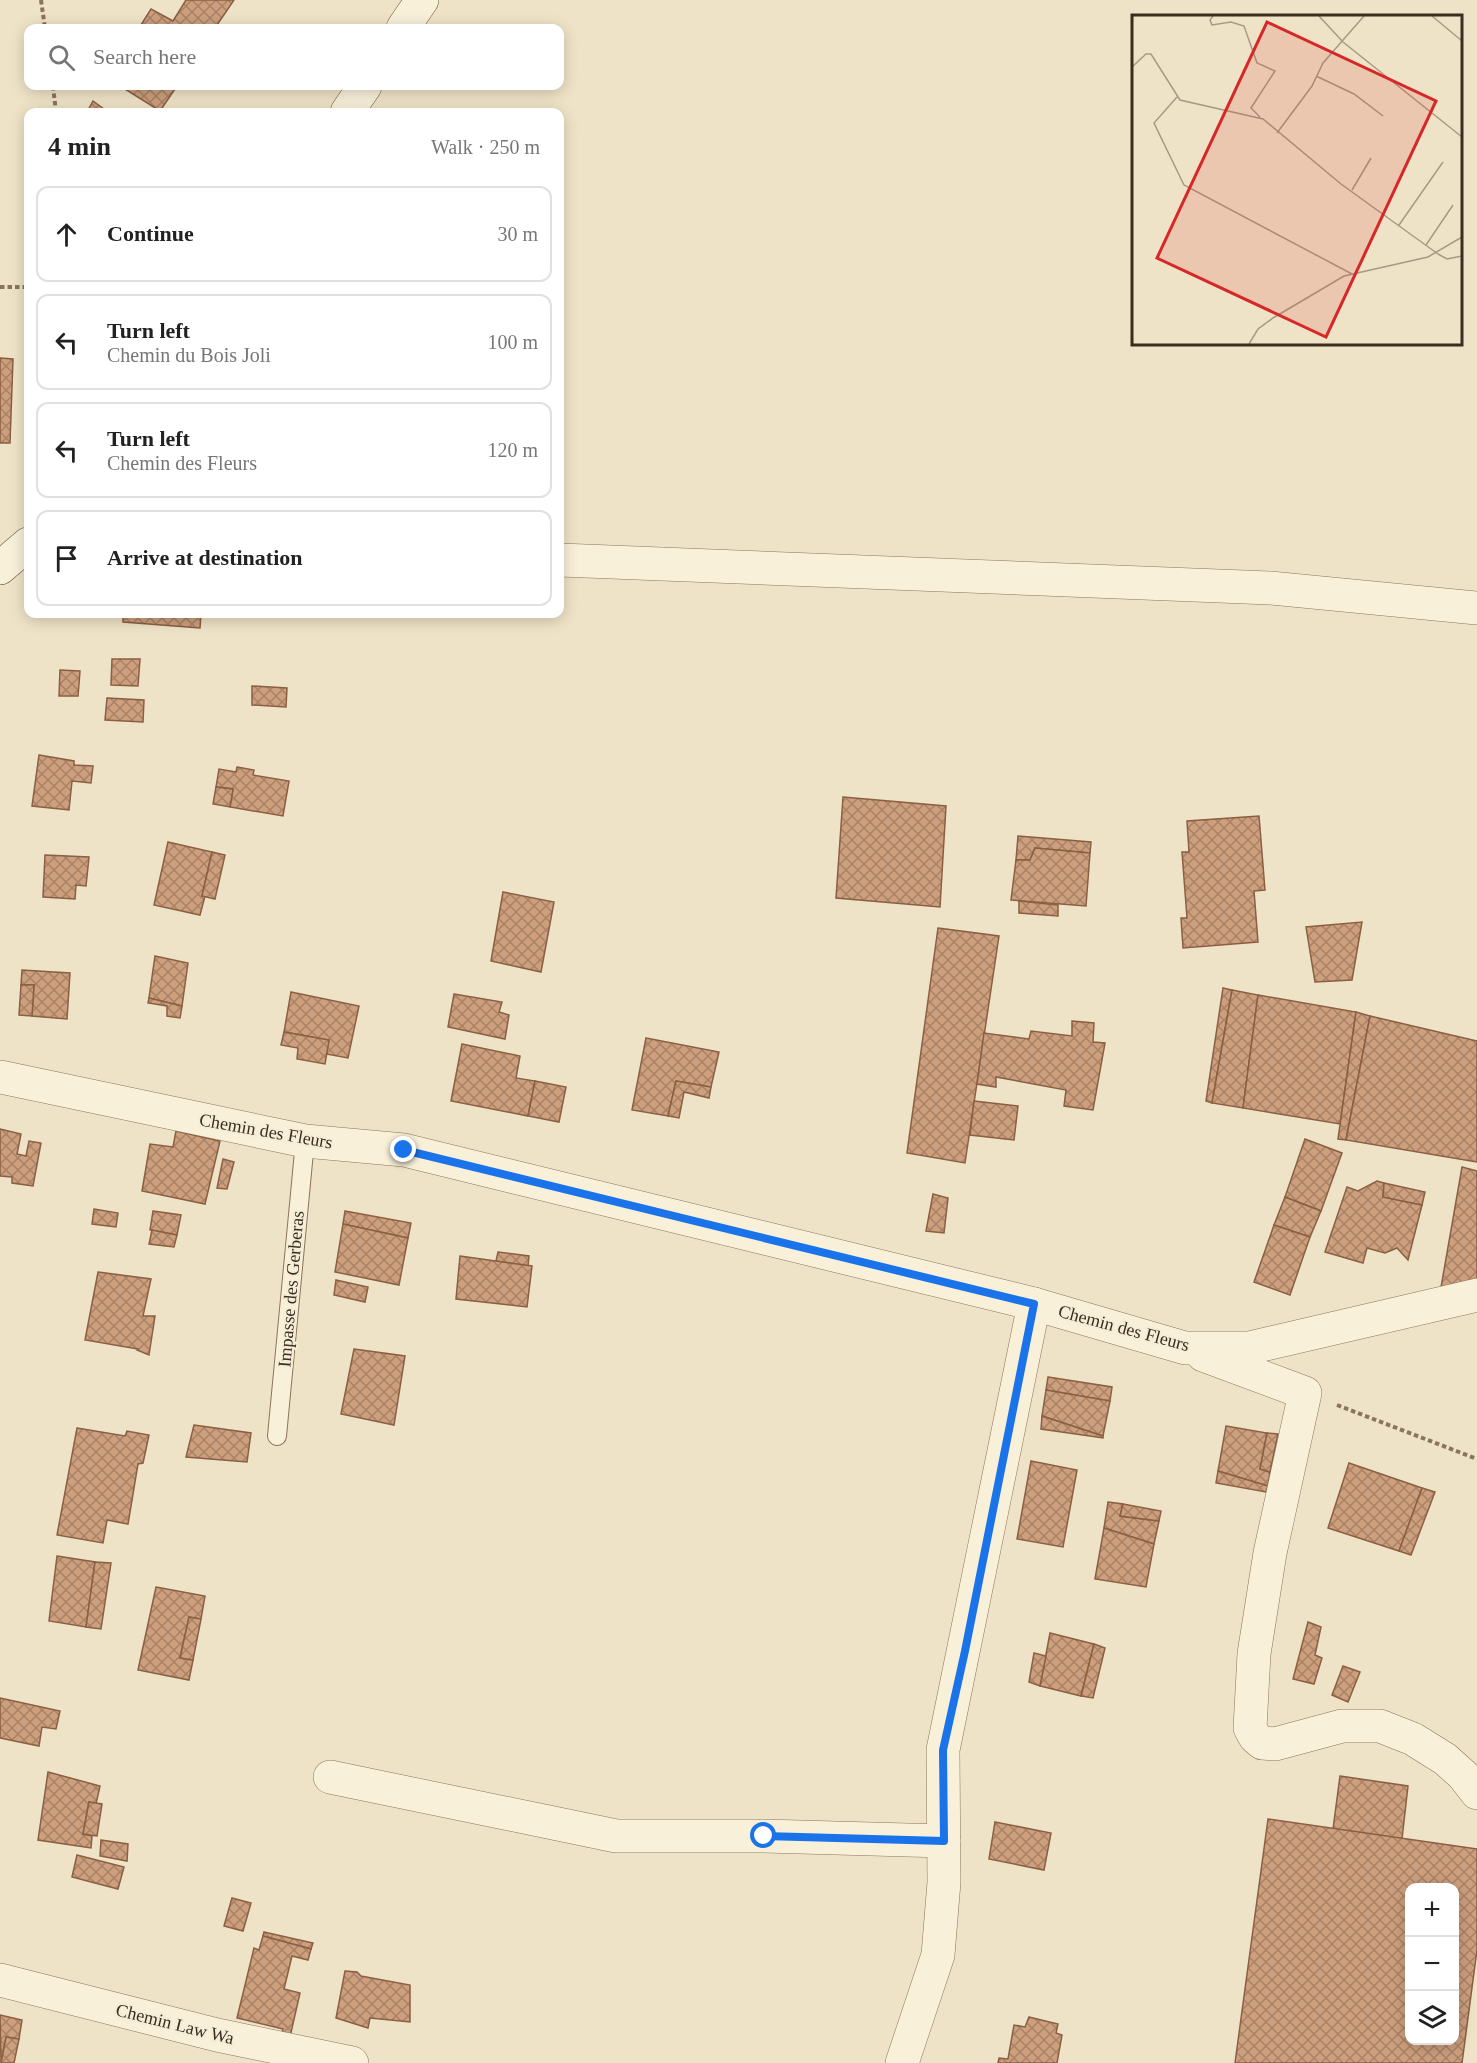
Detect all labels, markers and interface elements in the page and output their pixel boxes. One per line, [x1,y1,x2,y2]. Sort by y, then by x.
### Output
inset map [1132,15,1462,345]
search box [24,24,564,90]
icon: search [45,41,78,74]
text: Search here [93,44,196,69]
text: 4 min [48,132,111,161]
text: Walk · 250 m [431,136,540,158]
icon: ahead [50,218,83,251]
text: Continue [107,221,194,246]
text: 30 m [497,223,538,245]
text: Turn left [107,318,190,343]
icon: left [50,326,83,359]
text: 100 m [487,331,538,353]
text: Chemin du Bois Joli [107,344,271,366]
text: Turn left [107,426,190,451]
icon: left [50,434,83,467]
text: 120 m [487,439,538,461]
text: Chemin des Fleurs [107,452,257,474]
icon: arrive [50,542,83,575]
text: Arrive at destination [107,545,303,570]
street label: Chemin des Fleurs [198,1109,334,1153]
route end [390,1136,416,1162]
street label: Impasse des Gerberas [274,1210,308,1368]
street label: Chemin des Fleurs [1056,1301,1192,1355]
route start [750,1822,776,1848]
map controls [1405,1883,1459,2045]
button: + [1405,1883,1459,1937]
button: − [1405,1937,1459,1991]
button: layers [1405,1991,1459,2045]
street label: Chemin Law Wa [114,2000,236,2048]

